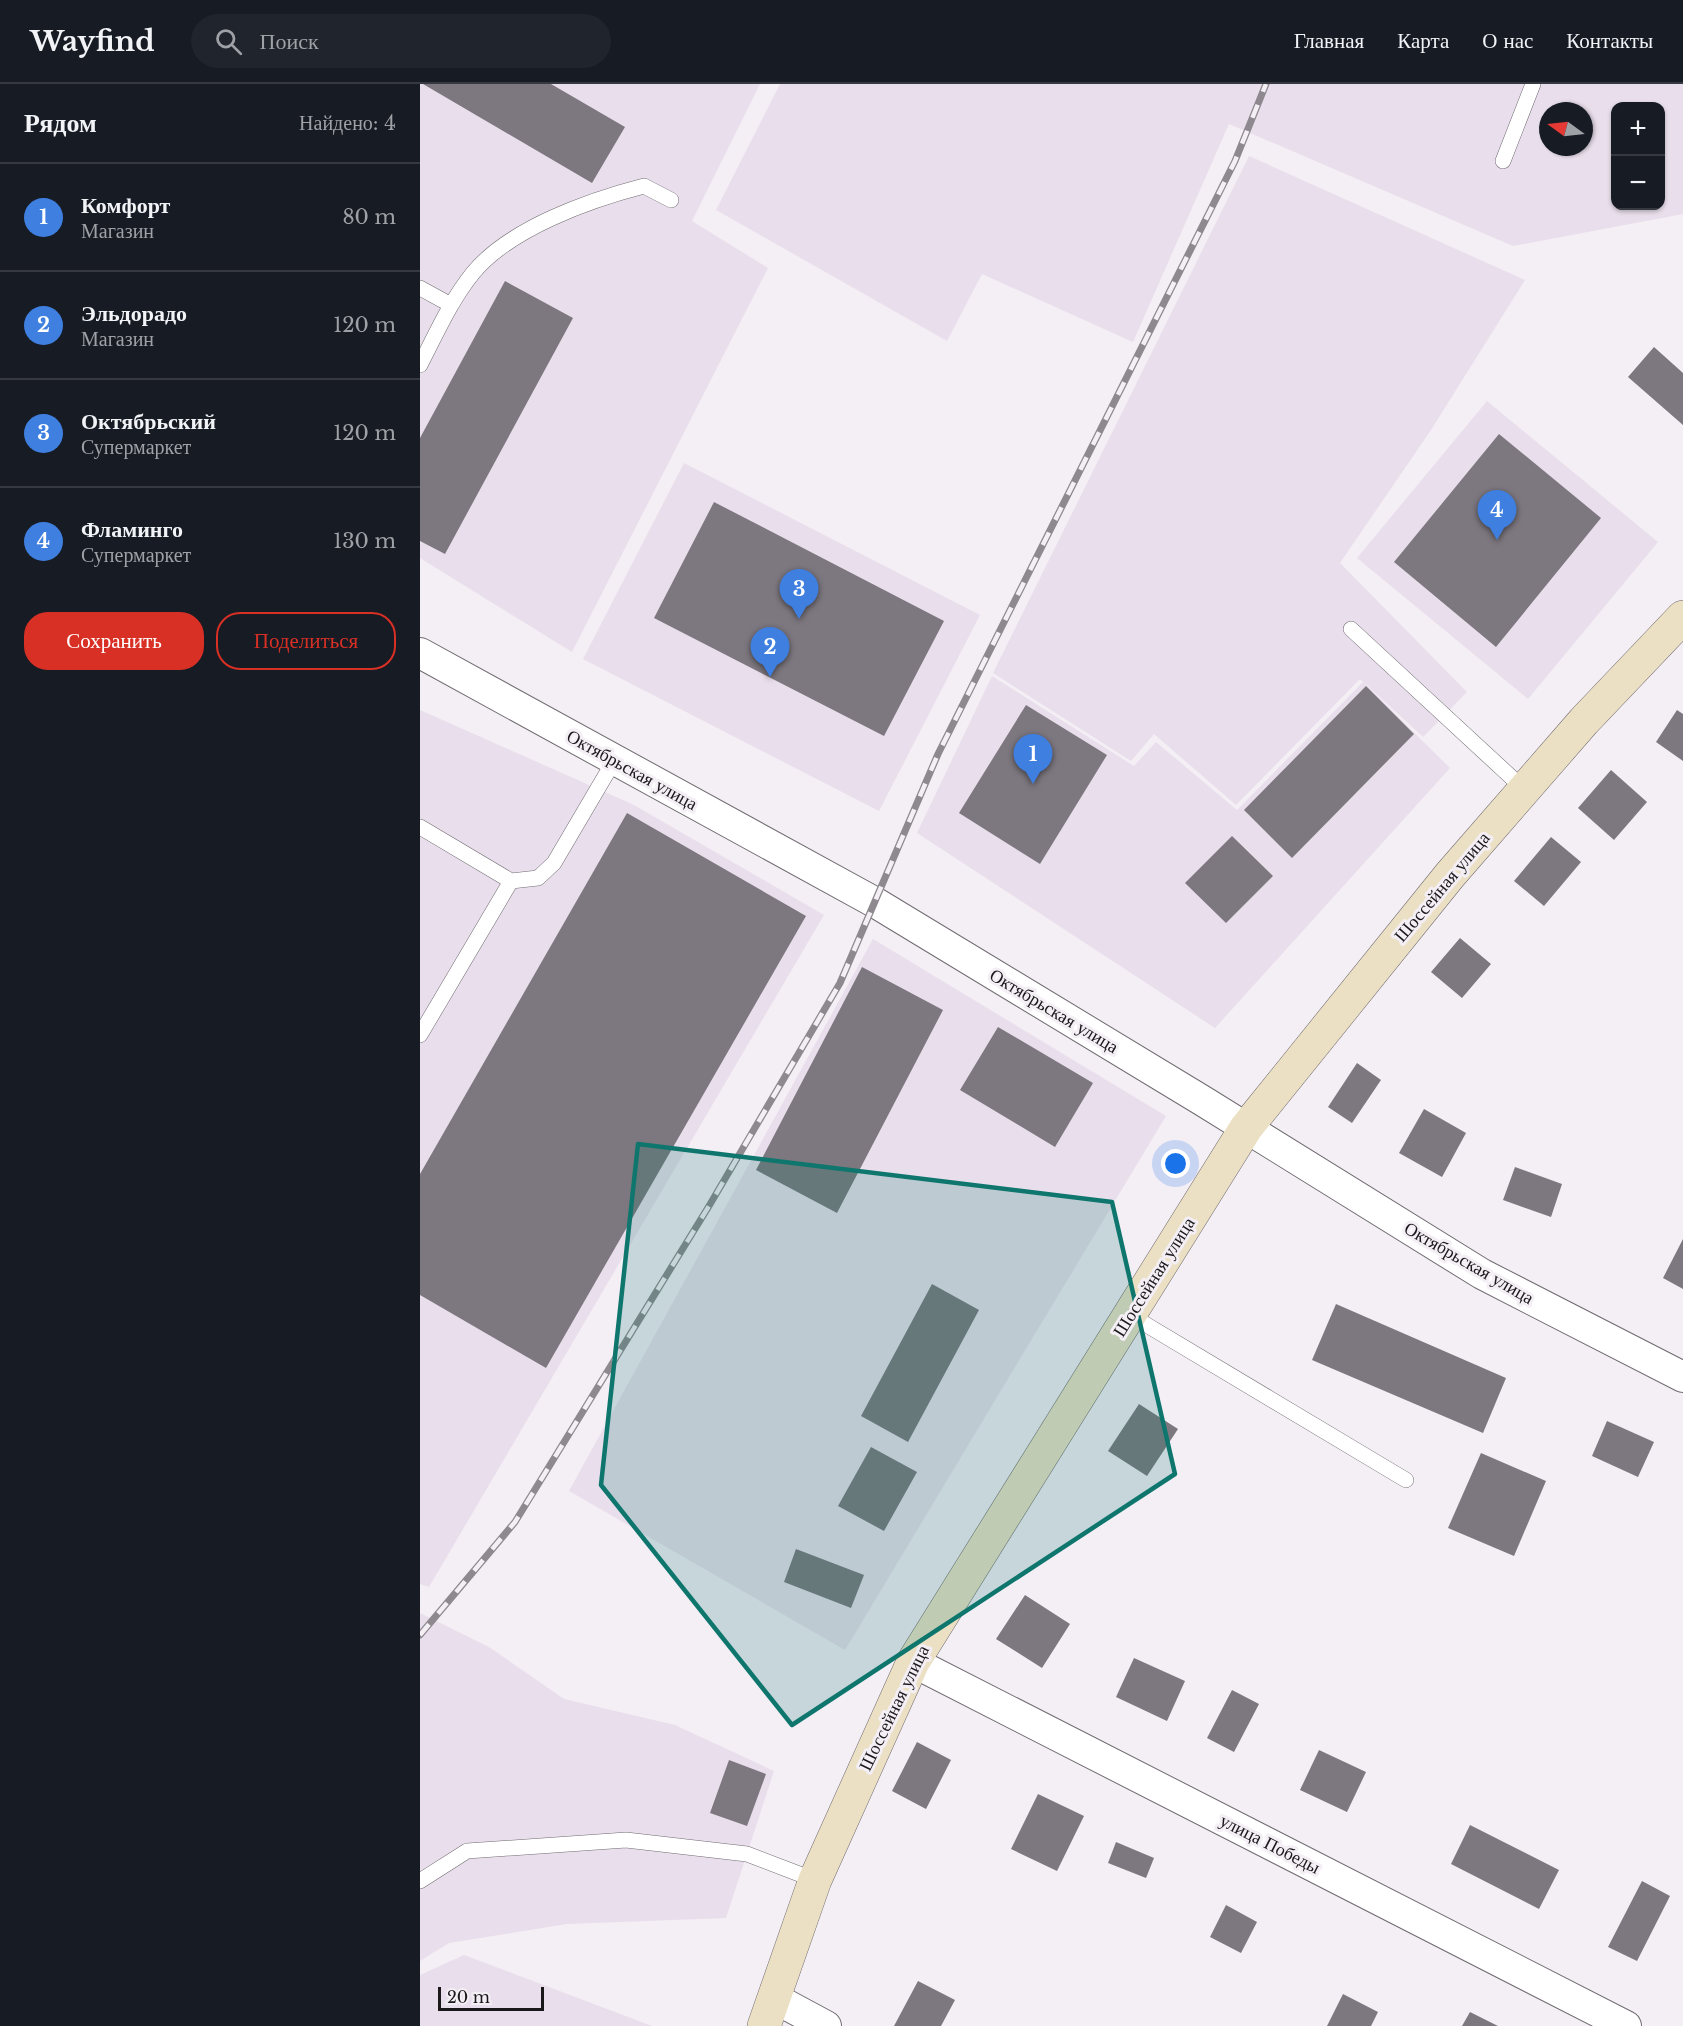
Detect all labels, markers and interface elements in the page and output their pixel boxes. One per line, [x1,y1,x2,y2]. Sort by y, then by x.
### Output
search box [191,14,611,68]
text: Wayfind [30,24,155,59]
icon: search [212,25,245,58]
text: Поиск [260,28,319,55]
text: Главная [1294,28,1364,54]
text: Карта [1397,28,1449,54]
text: О нас [1482,28,1533,54]
text: Контакты [1566,28,1653,54]
north arrow [1539,102,1593,156]
map controls [1611,102,1665,210]
button: + [1611,102,1665,156]
text: Рядом [24,107,97,139]
text: Найдено: 4 [299,111,396,135]
button: − [1611,156,1665,210]
text: Комфорт [81,192,170,219]
text: 1 [39,205,48,229]
text: 80 m [342,205,396,229]
text: Магазин [81,219,154,243]
text: Эльдорадо [81,300,187,327]
text: 2 [37,313,50,337]
text: 120 m [333,313,396,337]
text: Магазин [81,327,154,351]
text: Октябрьский [81,408,216,435]
text: 3 [37,421,50,445]
text: 120 m [333,421,396,445]
text: Супермаркет [81,435,191,459]
pin: 4 [1478,490,1516,540]
text: Фламинго [81,516,183,543]
text: 4 [37,529,50,553]
text: 130 m [333,529,396,553]
text: Супермаркет [81,543,191,567]
pin: 3 [780,570,818,619]
button: Сохранить [24,612,204,670]
button: Поделиться [216,612,396,670]
pin: 2 [750,628,790,677]
street label: Октябрьская улица [563,725,701,815]
pin: 1 [1014,734,1052,784]
street label: Шоссейная улица [1390,827,1494,947]
street label: Октябрьская улица [986,964,1122,1058]
your location [1161,1149,1190,1178]
street label: Шоссейная улица [1108,1213,1200,1341]
street label: Октябрьская улица [1400,1217,1538,1309]
street label: Шоссейная улица [854,1642,934,1774]
street label: улица Победы [1216,1809,1324,1879]
scale bar [438,1984,544,2012]
text: 20 m [447,1987,490,2007]

